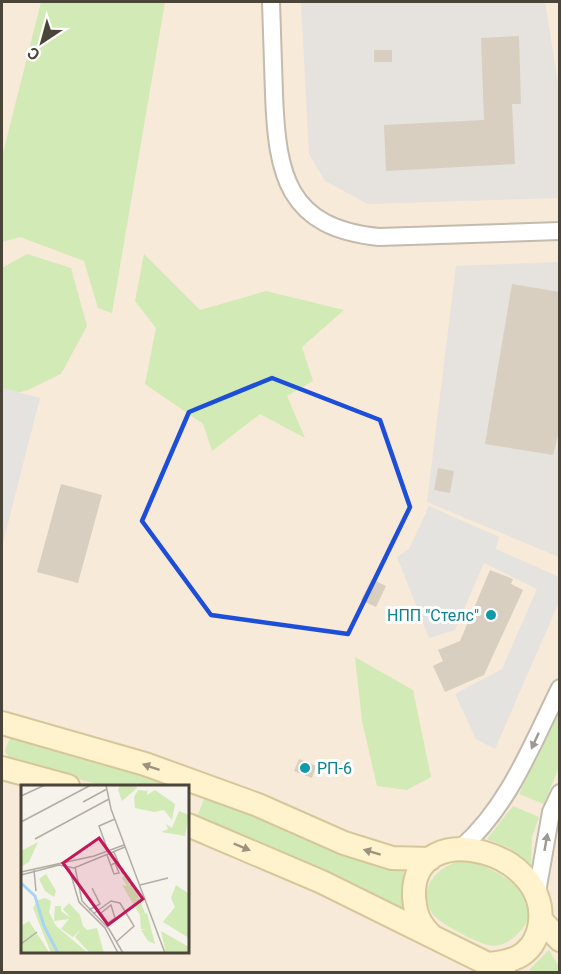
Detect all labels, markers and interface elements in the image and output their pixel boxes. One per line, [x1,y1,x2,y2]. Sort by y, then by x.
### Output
north arrow [12,12,72,72]
text: С [24,43,43,64]
place label: НПП "Стелс" [387,606,479,625]
marker: НПП "Стелс" [484,608,498,622]
one-way arrow [530,733,539,750]
place label: РП-6 [317,759,352,778]
one-way arrow [142,761,160,771]
marker: РП-6 [298,761,312,775]
inset map [21,785,189,953]
one-way arrow [542,832,551,851]
one-way arrow [233,842,251,852]
one-way arrow [363,847,381,856]

